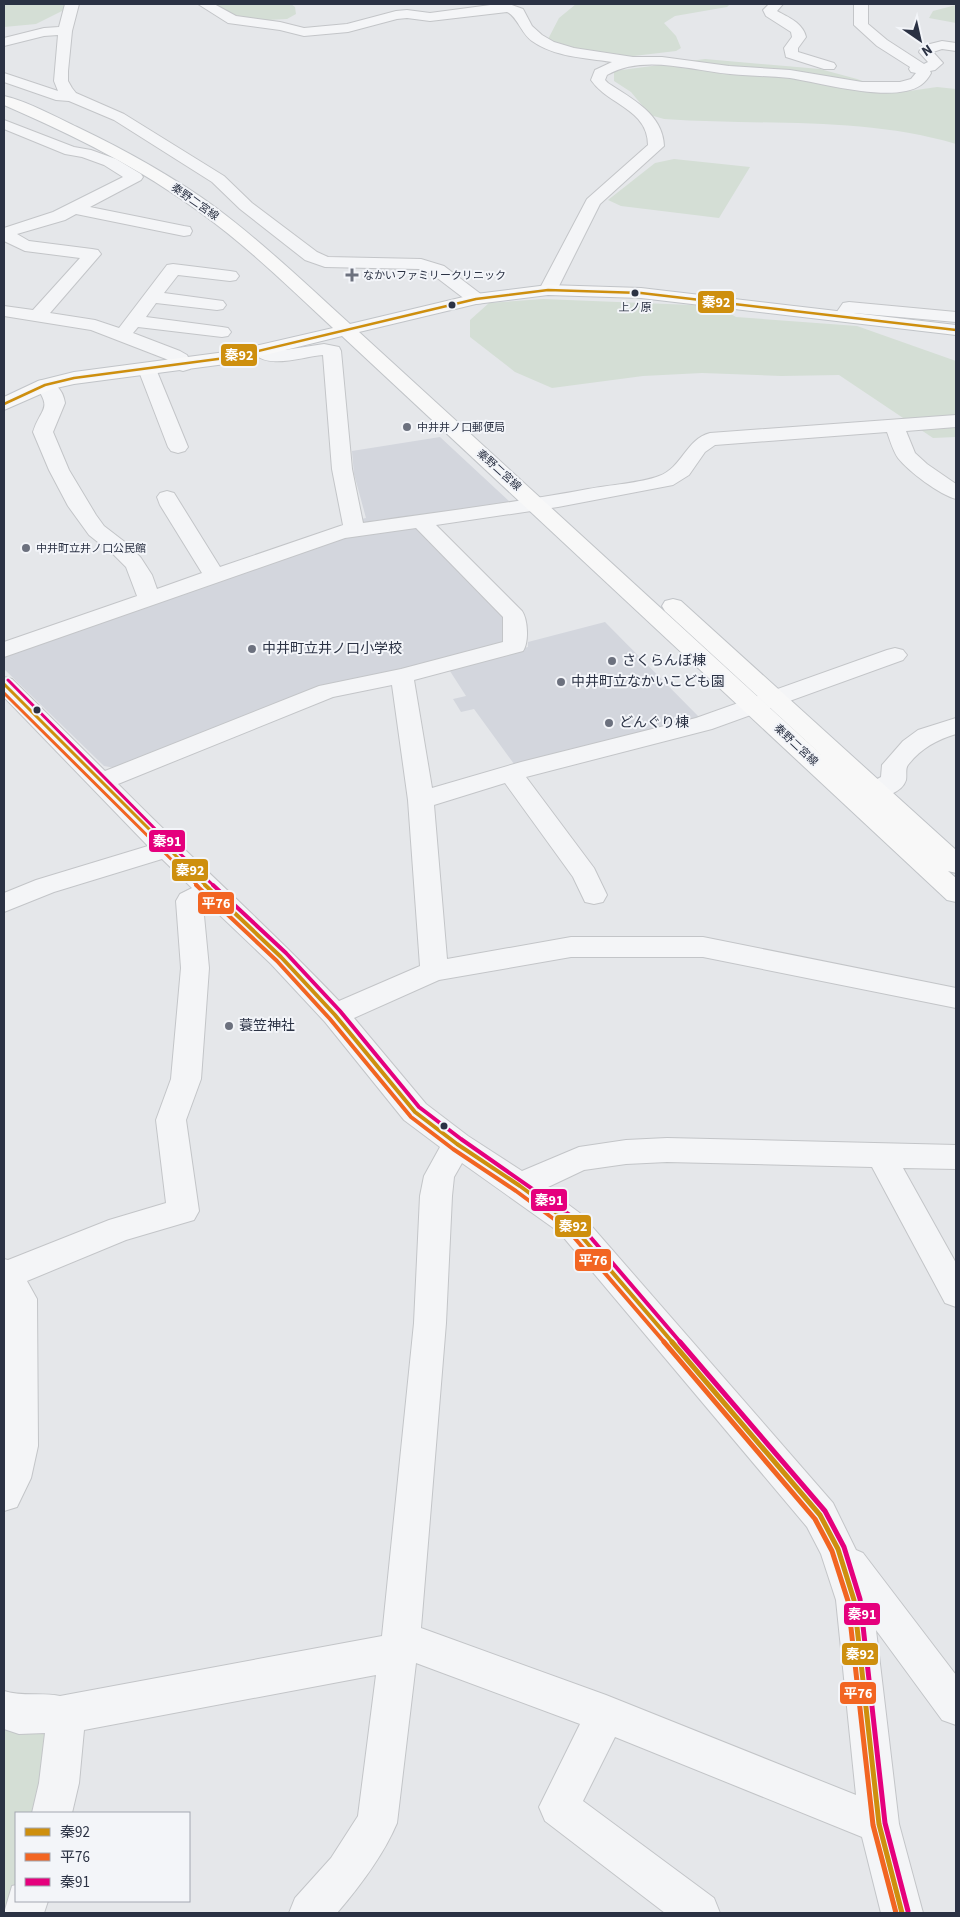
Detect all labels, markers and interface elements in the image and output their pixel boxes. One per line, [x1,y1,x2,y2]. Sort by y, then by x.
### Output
north arrow [895,15,945,65]
text: N [917,39,936,61]
street label: 秦野二宮線 [168,180,222,224]
marker: なかいファミリークリニック [345,268,359,282]
place label: なかいファミリークリニック [363,268,506,283]
marker: 上ノ原 [630,288,640,298]
line badge: 秦92 [697,290,735,314]
text: 秦92 [702,293,730,313]
unlabelled marker [447,300,457,310]
place label: 上ノ原 [619,300,652,315]
line badge: 秦92 [220,343,258,367]
text: 秦92 [225,346,253,366]
place label: 中井井ノ口郵便局 [417,420,505,435]
marker: 中井井ノ口郵便局 [401,421,413,433]
street label: 秦野二宮線 [474,446,524,494]
place label: 中井町立井ノ口公民館 [36,541,146,556]
marker: 中井町立井ノ口公民館 [20,542,32,554]
place label: 中井町立井ノ口小学校 [262,639,402,659]
marker: 中井町立井ノ口小学校 [246,643,258,655]
place label: さくらんぼ棟 [622,651,706,671]
marker: さくらんぼ棟 [606,655,618,667]
place label: 中井町立なかいこども園 [571,672,725,692]
marker: 中井町立なかいこども園 [555,676,567,688]
unlabelled marker [32,705,42,715]
place label: どんぐり棟 [619,713,689,733]
marker: どんぐり棟 [603,717,615,729]
street label: 秦野二宮線 [771,721,821,769]
line badge: 秦91 [148,829,186,853]
text: 秦91 [153,832,181,852]
line badge: 秦92 [171,858,209,882]
text: 秦92 [176,861,204,881]
line badge: 平76 [197,891,235,915]
text: 平76 [202,894,230,914]
place label: 蓑笠神社 [239,1016,295,1036]
marker: 蓑笠神社 [223,1020,235,1032]
unlabelled marker [439,1121,449,1131]
line badge: 秦91 [530,1188,568,1212]
text: 秦91 [535,1191,563,1211]
line badge: 秦92 [554,1214,592,1238]
text: 秦92 [559,1217,587,1237]
line badge: 平76 [574,1248,612,1272]
text: 平76 [579,1251,607,1271]
line badge: 秦91 [843,1602,881,1626]
text: 秦91 [848,1605,876,1625]
line badge: 秦92 [841,1642,879,1666]
text: 秦92 [846,1645,874,1665]
line badge: 平76 [839,1681,877,1705]
text: 平76 [844,1684,872,1704]
legend [15,1812,190,1902]
text: 秦92 [60,1822,90,1843]
text: 平76 [60,1847,90,1868]
text: 秦91 [60,1872,90,1893]

